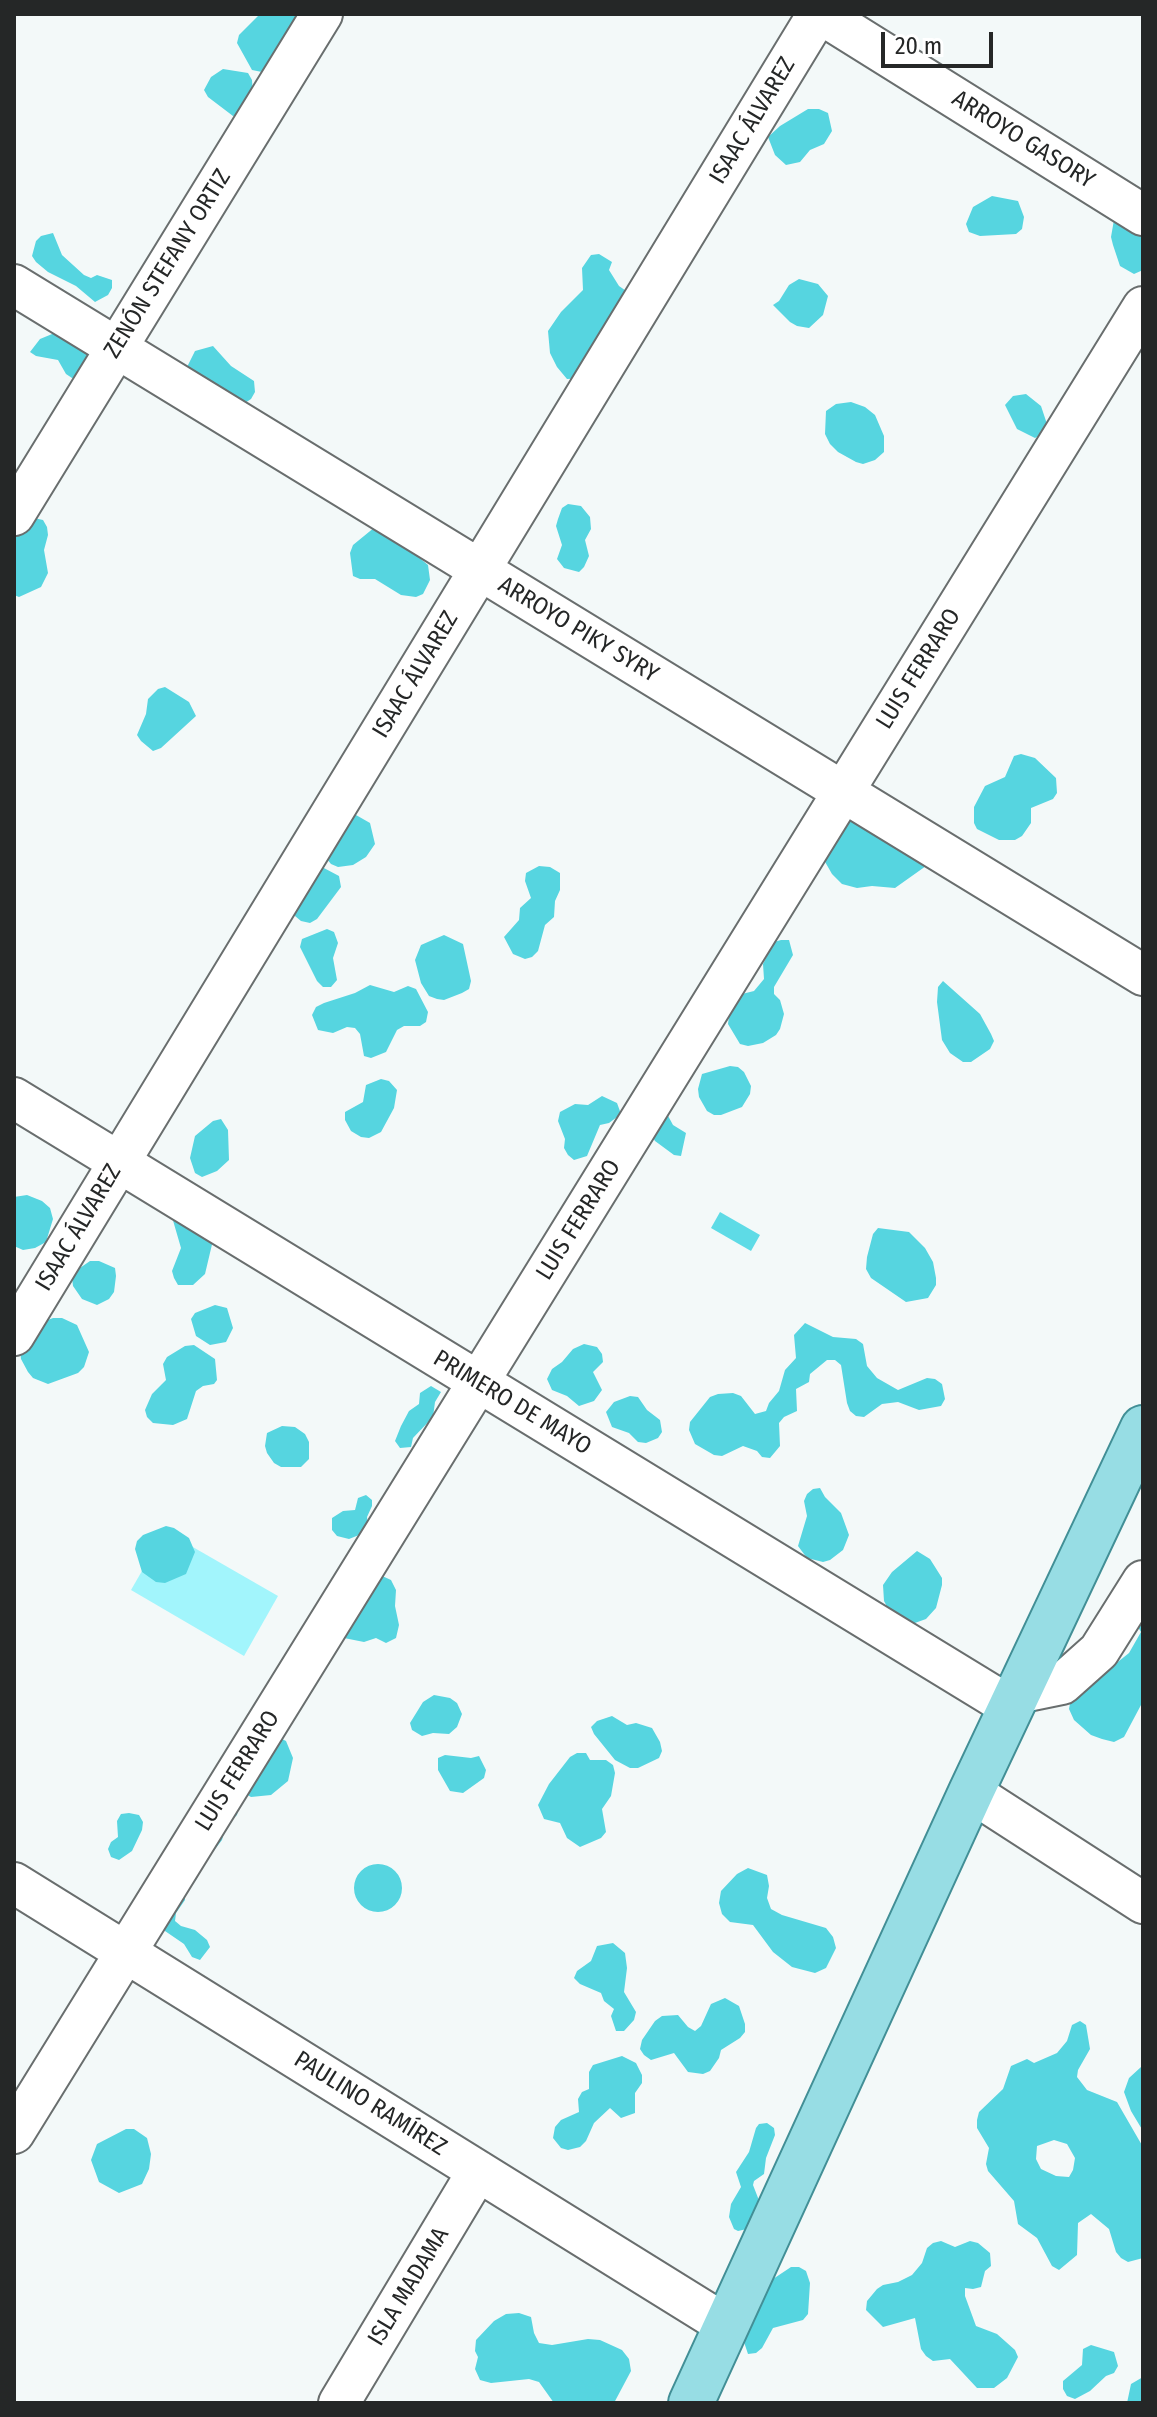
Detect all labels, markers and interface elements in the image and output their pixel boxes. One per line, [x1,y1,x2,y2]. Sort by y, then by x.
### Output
scale bar [885,16,997,66]
text: 20 m [895,32,942,60]
street label: ISAAC ÁLVAREZ [704,53,802,189]
street label: ARROYO GASORY [946,85,1100,195]
street label: ZENÓN STEFANY ORTIZ [98,164,238,364]
street label: ARROYO PIKY SYRY [493,571,663,689]
street label: LUIS FERRARO [871,603,967,735]
street label: ISAAC ÁLVAREZ [367,607,465,743]
street label: LUIS FERRARO [531,1154,627,1286]
street label: ISAAC ÁLVAREZ [30,1160,128,1296]
street label: PRIMERO DE MAYO [428,1344,596,1462]
street label: LUIS FERRARO [190,1705,286,1837]
street label: PAULINO RAMÍREZ [288,2046,452,2162]
street label: ISLA MADAMA [362,2223,456,2351]

